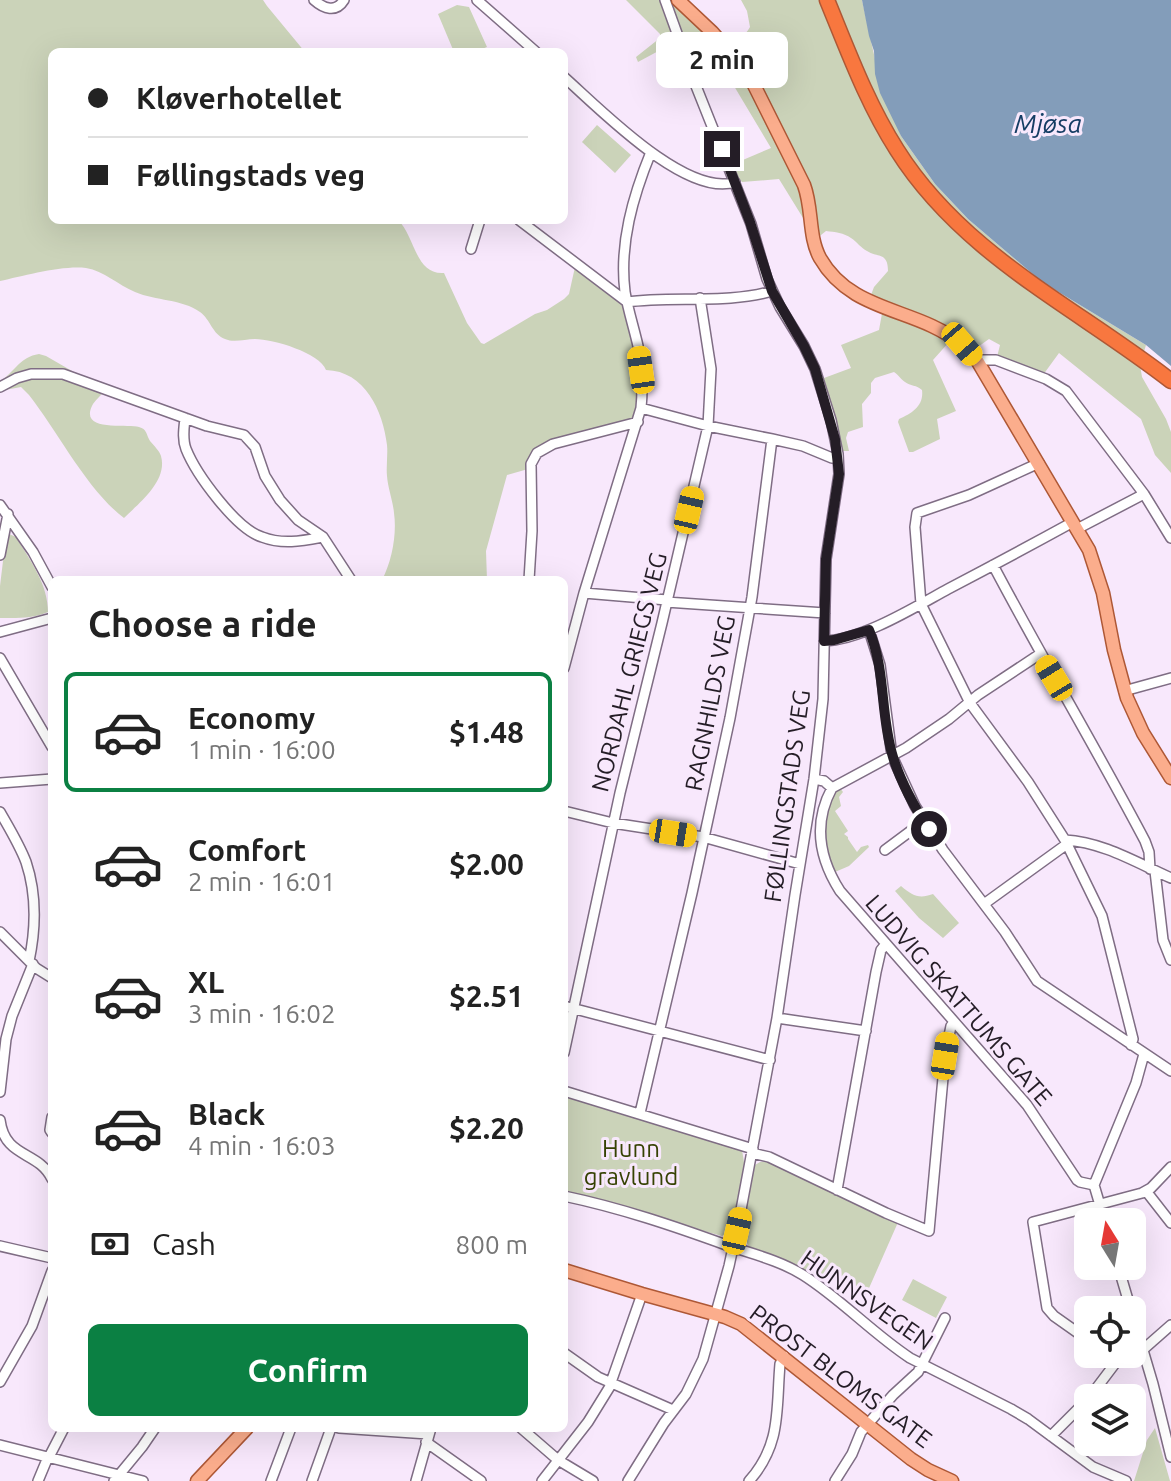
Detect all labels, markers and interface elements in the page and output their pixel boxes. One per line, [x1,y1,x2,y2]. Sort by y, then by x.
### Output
callout: 2 min [656,33,788,89]
text: 2 min [689,45,755,74]
text: Kløverhotellet [136,81,342,115]
water label: Mjøsa [1014,109,1082,138]
route end [704,131,740,167]
text: Føllingstads veg [136,158,365,192]
car [937,318,987,370]
car [626,345,656,395]
car [672,484,706,536]
street label: NORDAHL GRIEGS VEG [586,549,672,795]
text: Choose a ride [88,603,317,644]
street label: RAGNHILDS VEG [680,613,740,793]
car [1031,651,1077,705]
street label: FØLLINGSTADS VEG [759,688,815,904]
icon: car [92,696,164,768]
text: Economy [188,701,315,735]
text: $1.48 [449,715,524,749]
text: 1 min · 16:00 [188,735,336,764]
route start [911,811,947,847]
car [647,817,699,849]
icon: car [92,828,164,900]
text: Comfort [188,833,306,867]
text: $2.00 [449,847,524,881]
text: 2 min · 16:01 [188,867,336,896]
street label: LUDVIG SKATTUMS GATE [860,889,1058,1111]
icon: car [92,960,164,1032]
text: XL [188,965,224,999]
text: $2.51 [449,979,524,1013]
text: 3 min · 16:02 [188,999,336,1028]
car [929,1030,961,1082]
icon: car [92,1092,164,1164]
text: Black [188,1097,265,1131]
text: $2.20 [449,1111,524,1145]
text: 4 min · 16:03 [188,1131,336,1160]
park label: Hunn gravlund [584,1135,678,1190]
car [720,1205,754,1257]
north arrow [1074,1208,1146,1280]
map controls [1074,1208,1146,1456]
icon: cash [88,1222,132,1266]
text: Cash [152,1227,216,1261]
text: 800 m [456,1230,528,1259]
street label: HUNNSVEGEN [796,1245,938,1355]
button: locate [1074,1296,1146,1368]
street label: PROST BLOMS GATE [745,1299,937,1453]
button: Confirm [88,1324,528,1416]
button: layers [1074,1384,1146,1456]

